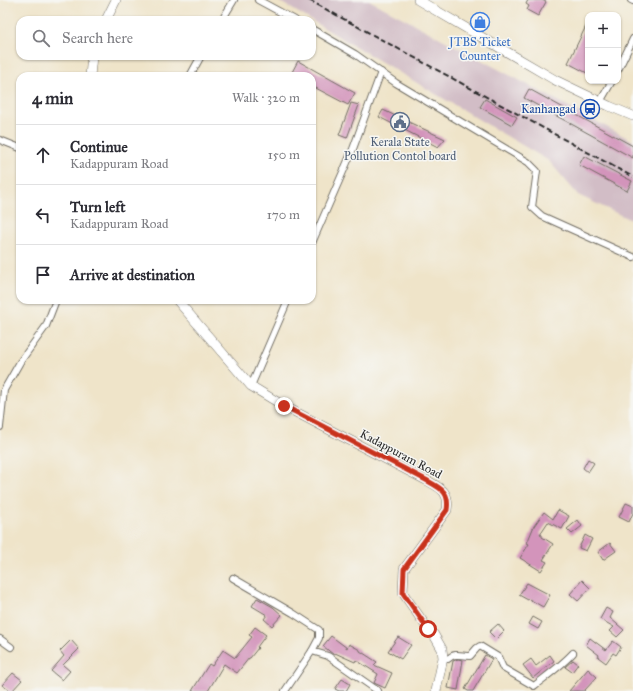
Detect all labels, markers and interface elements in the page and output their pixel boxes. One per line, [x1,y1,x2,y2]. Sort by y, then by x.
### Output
shop icon: JTBS Ticket Counter [469,11,491,33]
map controls [585,12,621,84]
button: + [585,12,621,48]
search box [16,16,316,60]
icon: search [30,27,52,49]
text: Search here [62,29,133,47]
place label: JTBS Ticket Counter [447,35,512,63]
button: − [585,48,621,84]
text: 4 min [32,88,73,109]
text: Walk · 320 m [232,90,300,106]
station icon: Kanhangad [579,98,601,120]
place label: Kanhangad [521,102,576,117]
public building icon: Kerala State Pollution Contol board [389,111,411,133]
place label: Kerala State Pollution Contol board [344,135,456,163]
text: Continue [70,138,128,156]
icon: ahead [32,144,54,166]
text: 150 m [268,147,300,163]
text: Kadappuram Road [70,156,168,172]
text: Turn left [70,198,126,216]
icon: left [32,204,54,226]
text: 170 m [267,207,300,223]
text: Kadappuram Road [70,216,168,232]
icon: arrive [32,264,54,286]
text: Arrive at destination [70,266,195,284]
route end [275,397,293,415]
street label: Kadappuram Road [358,426,444,482]
route start [419,620,437,638]

